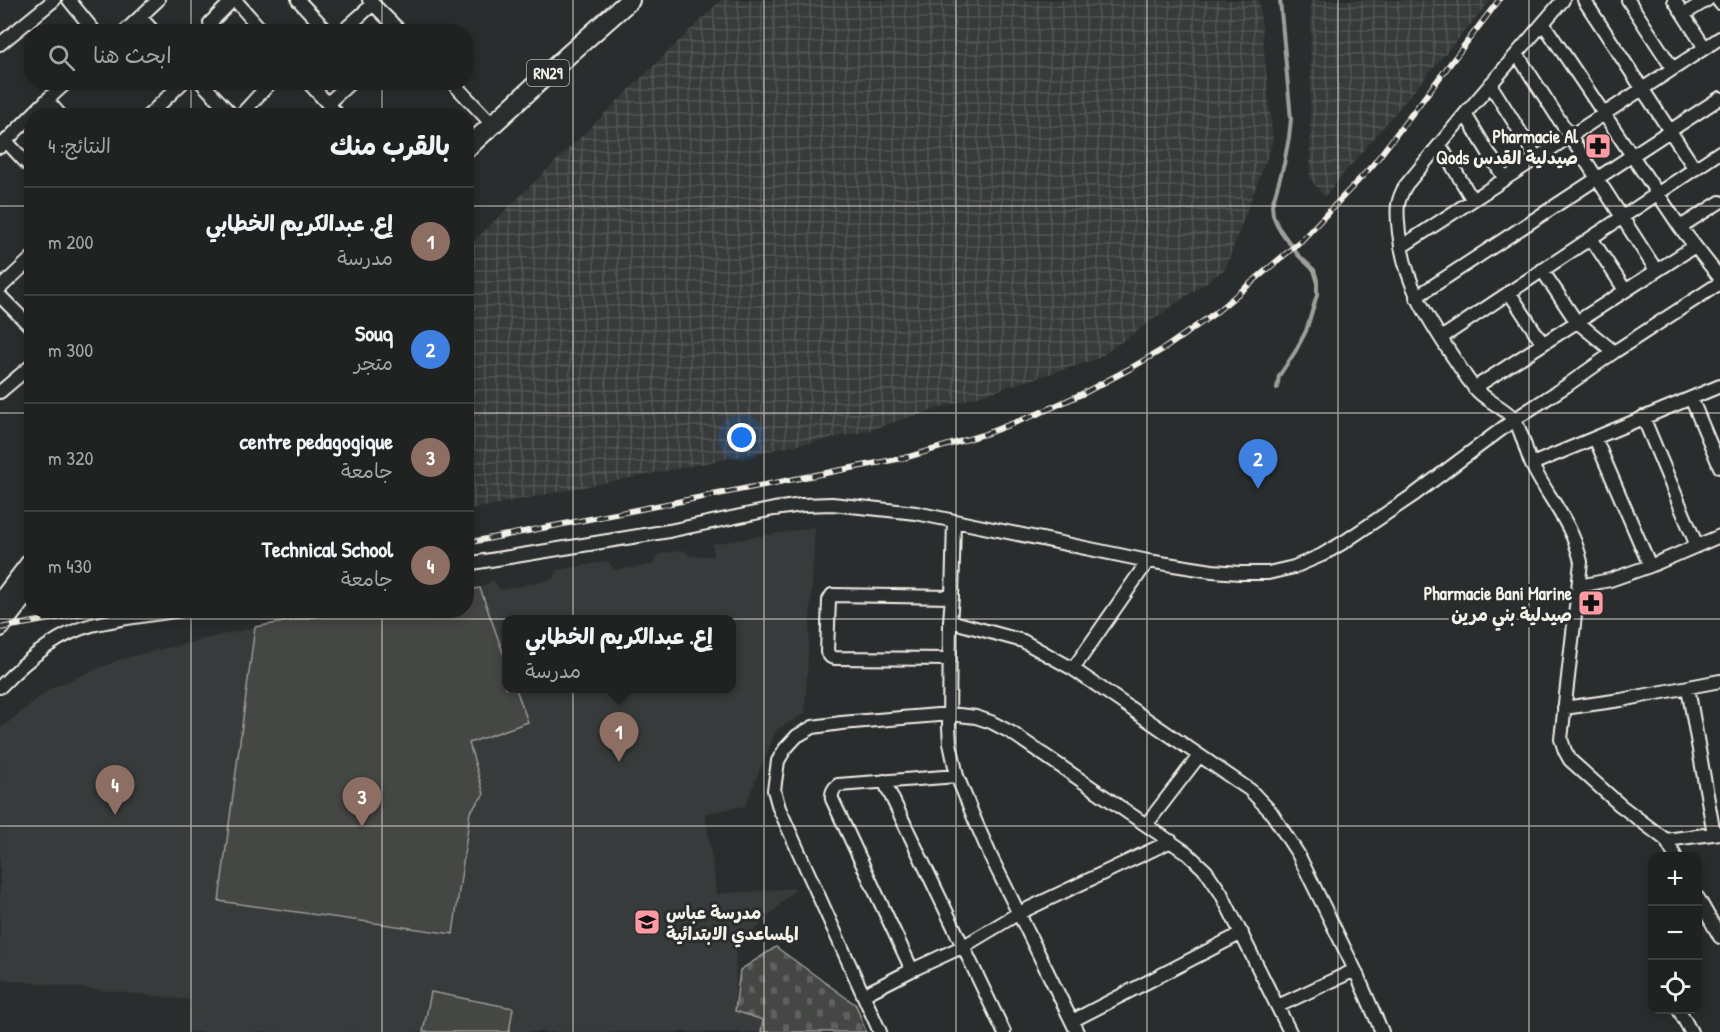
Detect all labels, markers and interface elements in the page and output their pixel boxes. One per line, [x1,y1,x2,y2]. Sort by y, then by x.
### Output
search box [24,24,474,90]
text: ابحث هنا [93,40,172,70]
icon: search [45,41,78,74]
road number: RN29 [527,60,569,86]
place label: Pharmacie Al Qods صيدلية القدس [1436,124,1579,170]
text: بالقرب منك [330,128,450,163]
pharmacy icon: Pharmacie Al Qods صيدلية القدس [1583,131,1613,161]
text: النتائج: 4 [48,132,111,159]
text: إع. عبدالكريم الخطابي [206,208,393,238]
text: 200 m [48,228,94,255]
text: 1 [427,228,434,255]
text: مدرسة [337,244,393,271]
text: Souq [355,318,393,348]
text: 300 m [48,336,93,363]
text: 2 [426,336,435,363]
text: متجر [354,349,393,376]
your location [727,423,756,452]
text: centre pedagogique [239,426,393,456]
pin: 2 [1238,440,1278,489]
text: 320 m [48,444,94,471]
text: 3 [426,444,435,471]
text: جامعة [341,457,393,484]
text: Technical School [262,534,393,564]
text: 430 m [48,552,92,579]
text: 4 [427,552,434,579]
text: جامعة [341,565,393,592]
place label: Pharmacie Bani Marine صيدلية بني مرين [1424,581,1573,631]
pharmacy icon: Pharmacie Bani Marine صيدلية بني مرين [1576,588,1606,618]
popup [502,615,736,693]
text: إع. عبدالكريم الخطابي [525,621,713,651]
text: مدرسة [525,657,581,684]
pin: 1 [600,712,638,762]
pin: 4 [96,766,134,815]
pin: 3 [342,778,382,827]
map controls [1648,852,1702,1014]
button: + [1648,852,1702,906]
place label: مدرسة عباس المساعدي الابتدائية [666,900,799,948]
button: − [1648,906,1702,960]
school or university icon: مدرسة عباس المساعدي الابتدائية [632,907,662,937]
button: locate [1648,960,1702,1014]

